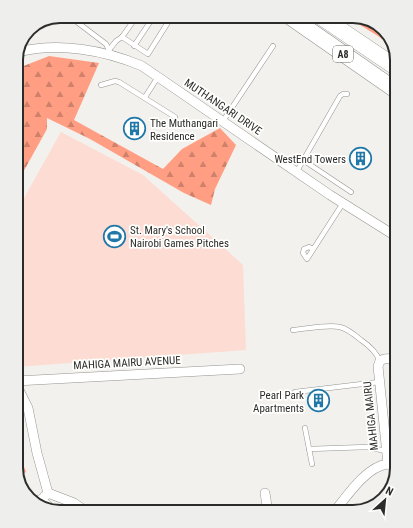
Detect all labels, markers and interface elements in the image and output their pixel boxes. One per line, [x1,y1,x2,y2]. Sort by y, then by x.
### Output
road number: A8 [333,46,353,62]
street label: MUTHANGARI DRIVE [182,76,265,138]
building icon: The Muthangari Residence [121,116,147,142]
place label: The Muthangari Residence [150,117,218,143]
building icon: WestEnd Towers [348,146,374,172]
place label: WestEnd Towers [274,153,346,166]
sports icon: St. Mary's School Nairobi Games Pitches [101,223,127,249]
place label: St. Mary's School Nairobi Games Pitches [130,224,229,250]
street label: MAHIGA MAIRU AVENUE [73,354,182,372]
street label: MAHIGA MAIRU [361,381,381,451]
building icon: Pearl Park Apartments [306,388,332,414]
place label: Pearl Park Apartments [253,389,304,415]
north arrow [365,480,405,520]
text: N [383,484,395,499]

